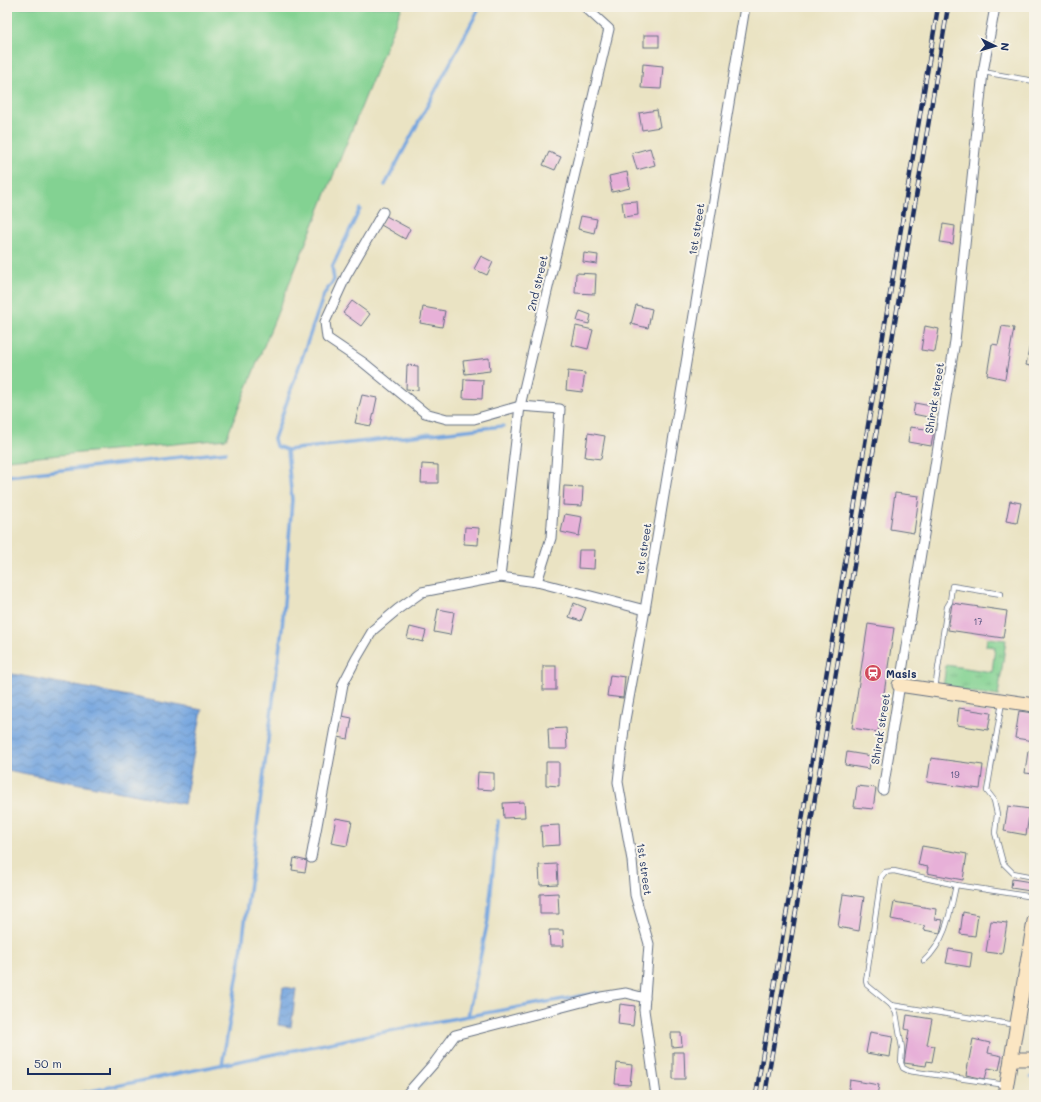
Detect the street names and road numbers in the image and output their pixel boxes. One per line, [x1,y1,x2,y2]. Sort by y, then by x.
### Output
street label: 1st street [684,202,708,256]
street label: 2nd street [523,253,551,312]
street label: Shirak street [921,361,947,435]
street label: 1st street [631,522,655,576]
street label: Shirak street [867,692,893,766]
street label: 1st street [634,842,656,896]

